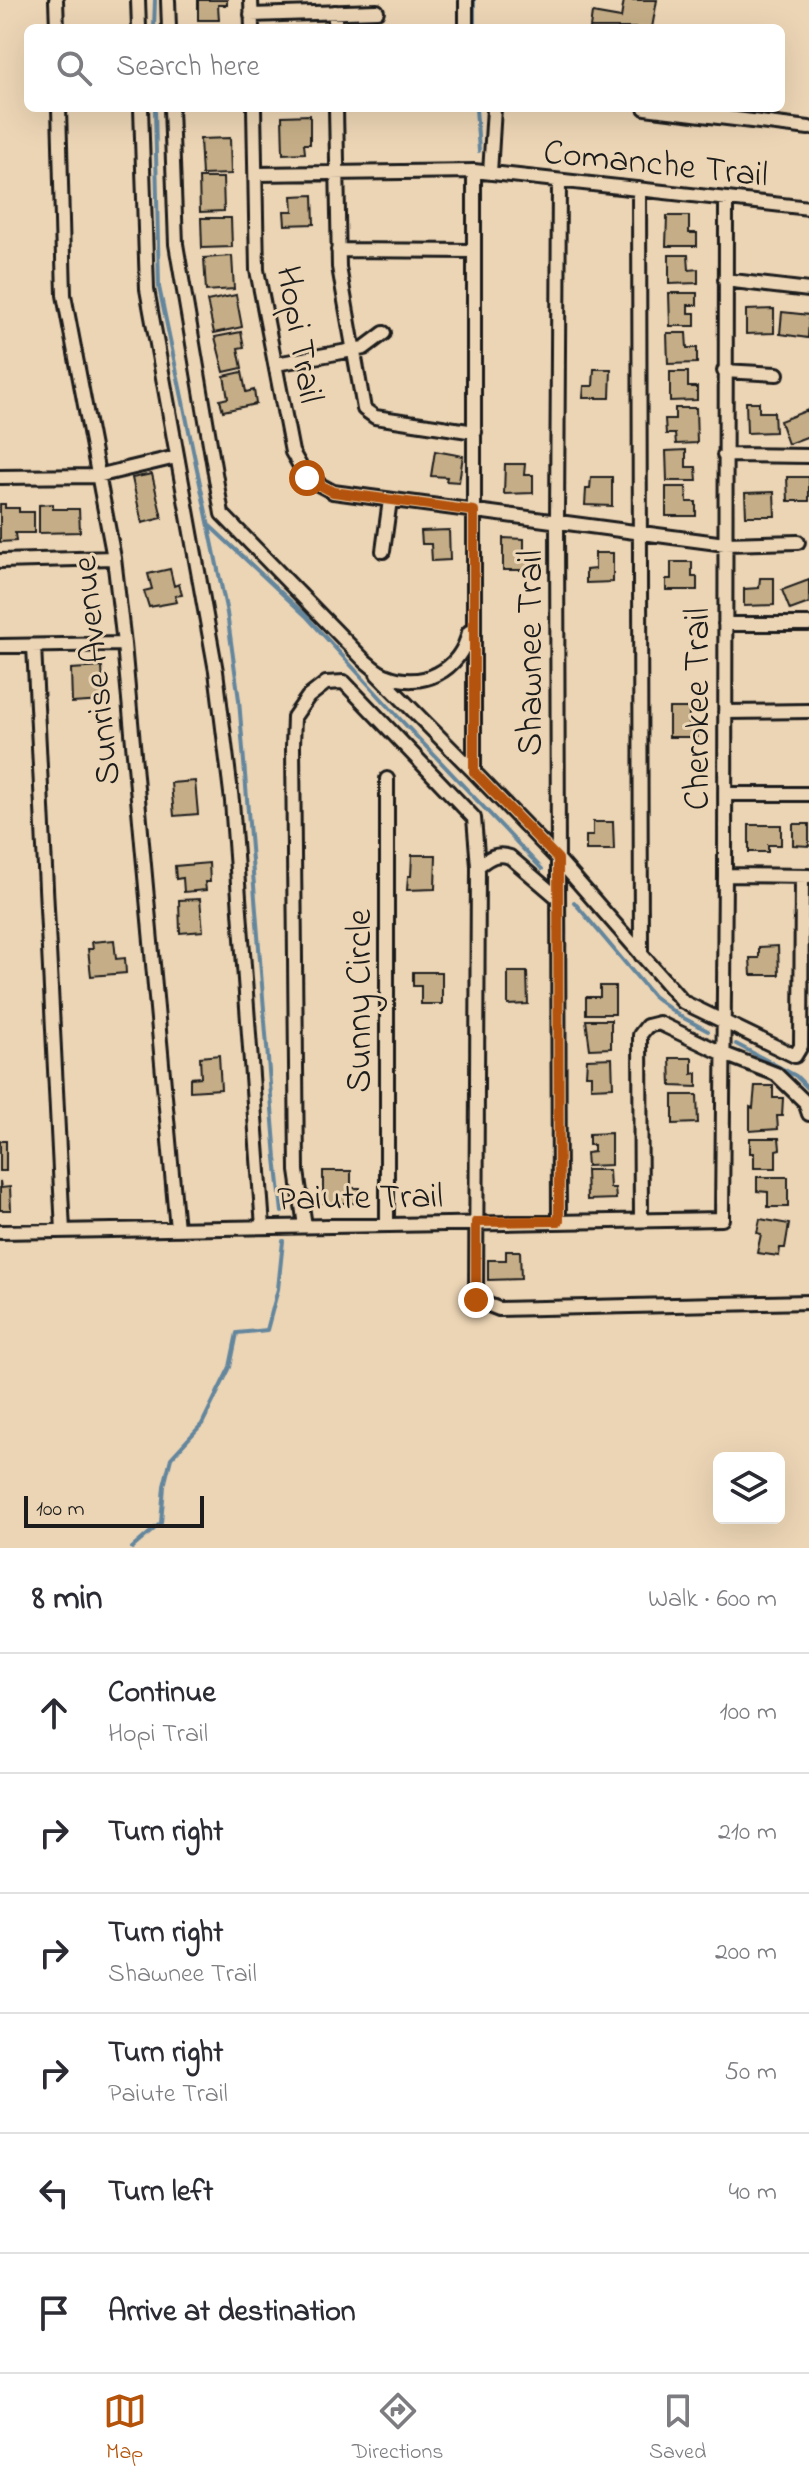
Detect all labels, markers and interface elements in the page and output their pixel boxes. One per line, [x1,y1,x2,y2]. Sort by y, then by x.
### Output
search box [24,24,785,112]
icon: search [52,46,96,90]
text: Search here [116,46,260,90]
street label: Comanche Trail [541,127,770,204]
street label: Hopi Trail [259,262,336,408]
route start [289,460,325,496]
street label: Shawnee Trail [506,550,559,756]
street label: Sunrise Avenue [60,552,137,788]
street label: Cherokee Trail [673,608,726,810]
street label: Sunny Circle [335,908,388,1093]
street label: Paiute Trail [277,1172,444,1227]
route end [458,1282,494,1318]
map controls [713,1452,785,1524]
button: layers [713,1452,785,1524]
scale bar [24,1492,204,1528]
text: 100 m [36,1494,85,1526]
text: 8 min [32,1575,103,1625]
text: Walk · 600 m [648,1581,777,1619]
text: Continue [108,1672,216,1716]
icon: ahead [32,1691,76,1735]
text: 100 m [720,1694,777,1732]
text: Hopi Trail [108,1716,208,1754]
icon: right [32,1811,76,1855]
text: Turn right [108,1811,223,1855]
text: 210 m [718,1814,777,1852]
text: Turn right [108,1912,223,1956]
icon: right [32,1931,76,1975]
text: 200 m [715,1934,777,1972]
text: Shawnee Trail [108,1956,257,1994]
text: Turn right [108,2032,223,2076]
icon: right [32,2051,76,2095]
text: 50 m [724,2054,777,2092]
text: Paiute Trail [108,2076,228,2114]
icon: left [32,2171,76,2215]
text: Turn left [108,2171,213,2215]
text: 40 m [728,2174,777,2212]
icon: arrive [32,2291,76,2335]
text: Arrive at destination [108,2291,356,2335]
tab: Map [103,2389,147,2469]
tab: Directions [352,2389,444,2469]
tab: Saved [649,2389,706,2469]

